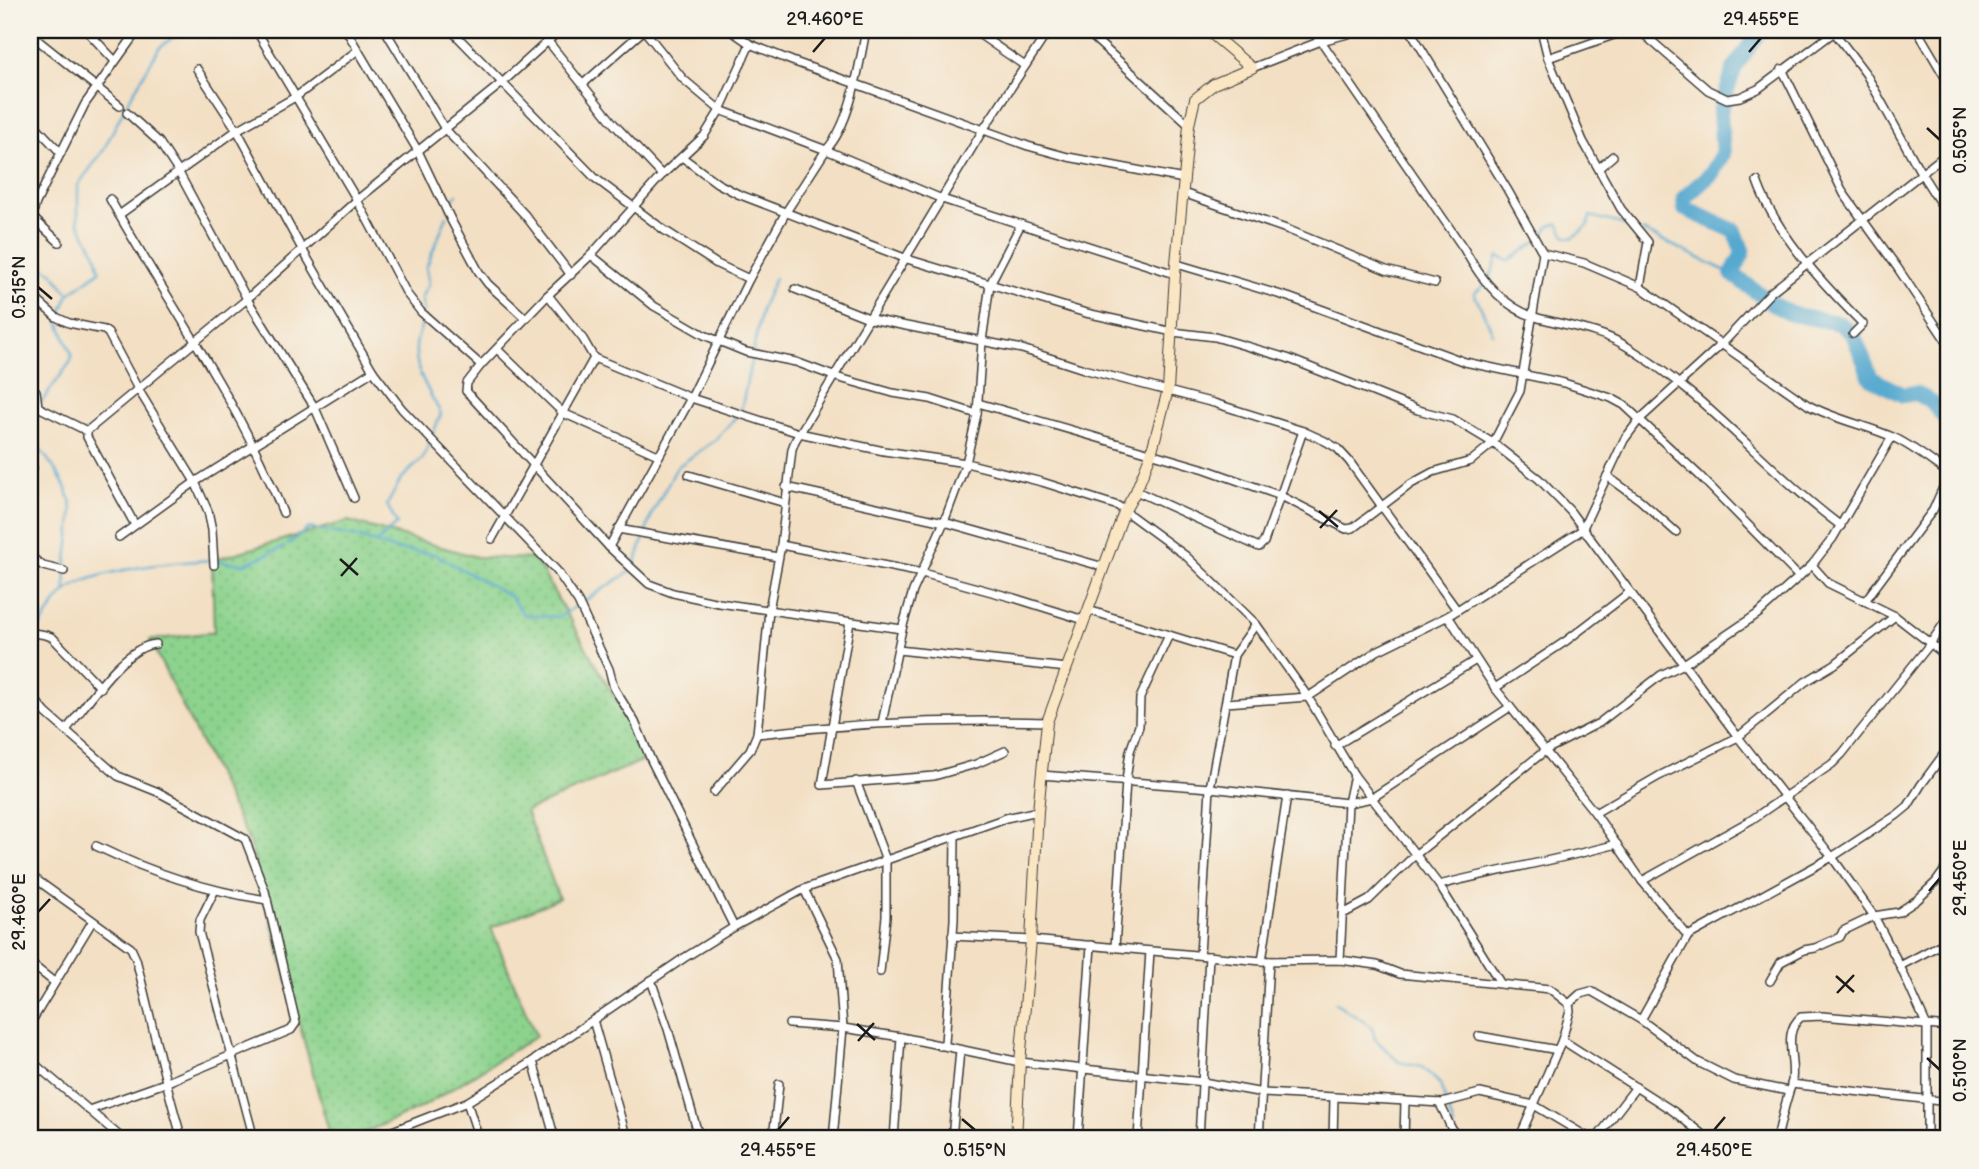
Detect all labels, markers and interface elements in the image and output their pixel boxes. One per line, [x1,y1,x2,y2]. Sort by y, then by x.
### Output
text: 29.460°E [786,9,864,30]
text: 29.455°E [1723,9,1799,30]
text: 0.505°N [1950,107,1971,173]
text: 0.515°N [9,255,30,319]
text: 29.450°E [1950,840,1971,916]
text: 29.460°E [9,873,30,951]
text: 0.510°N [1950,1038,1971,1102]
text: 29.455°E [740,1140,816,1161]
text: 0.515°N [943,1140,1007,1161]
text: 29.450°E [1676,1140,1752,1161]

